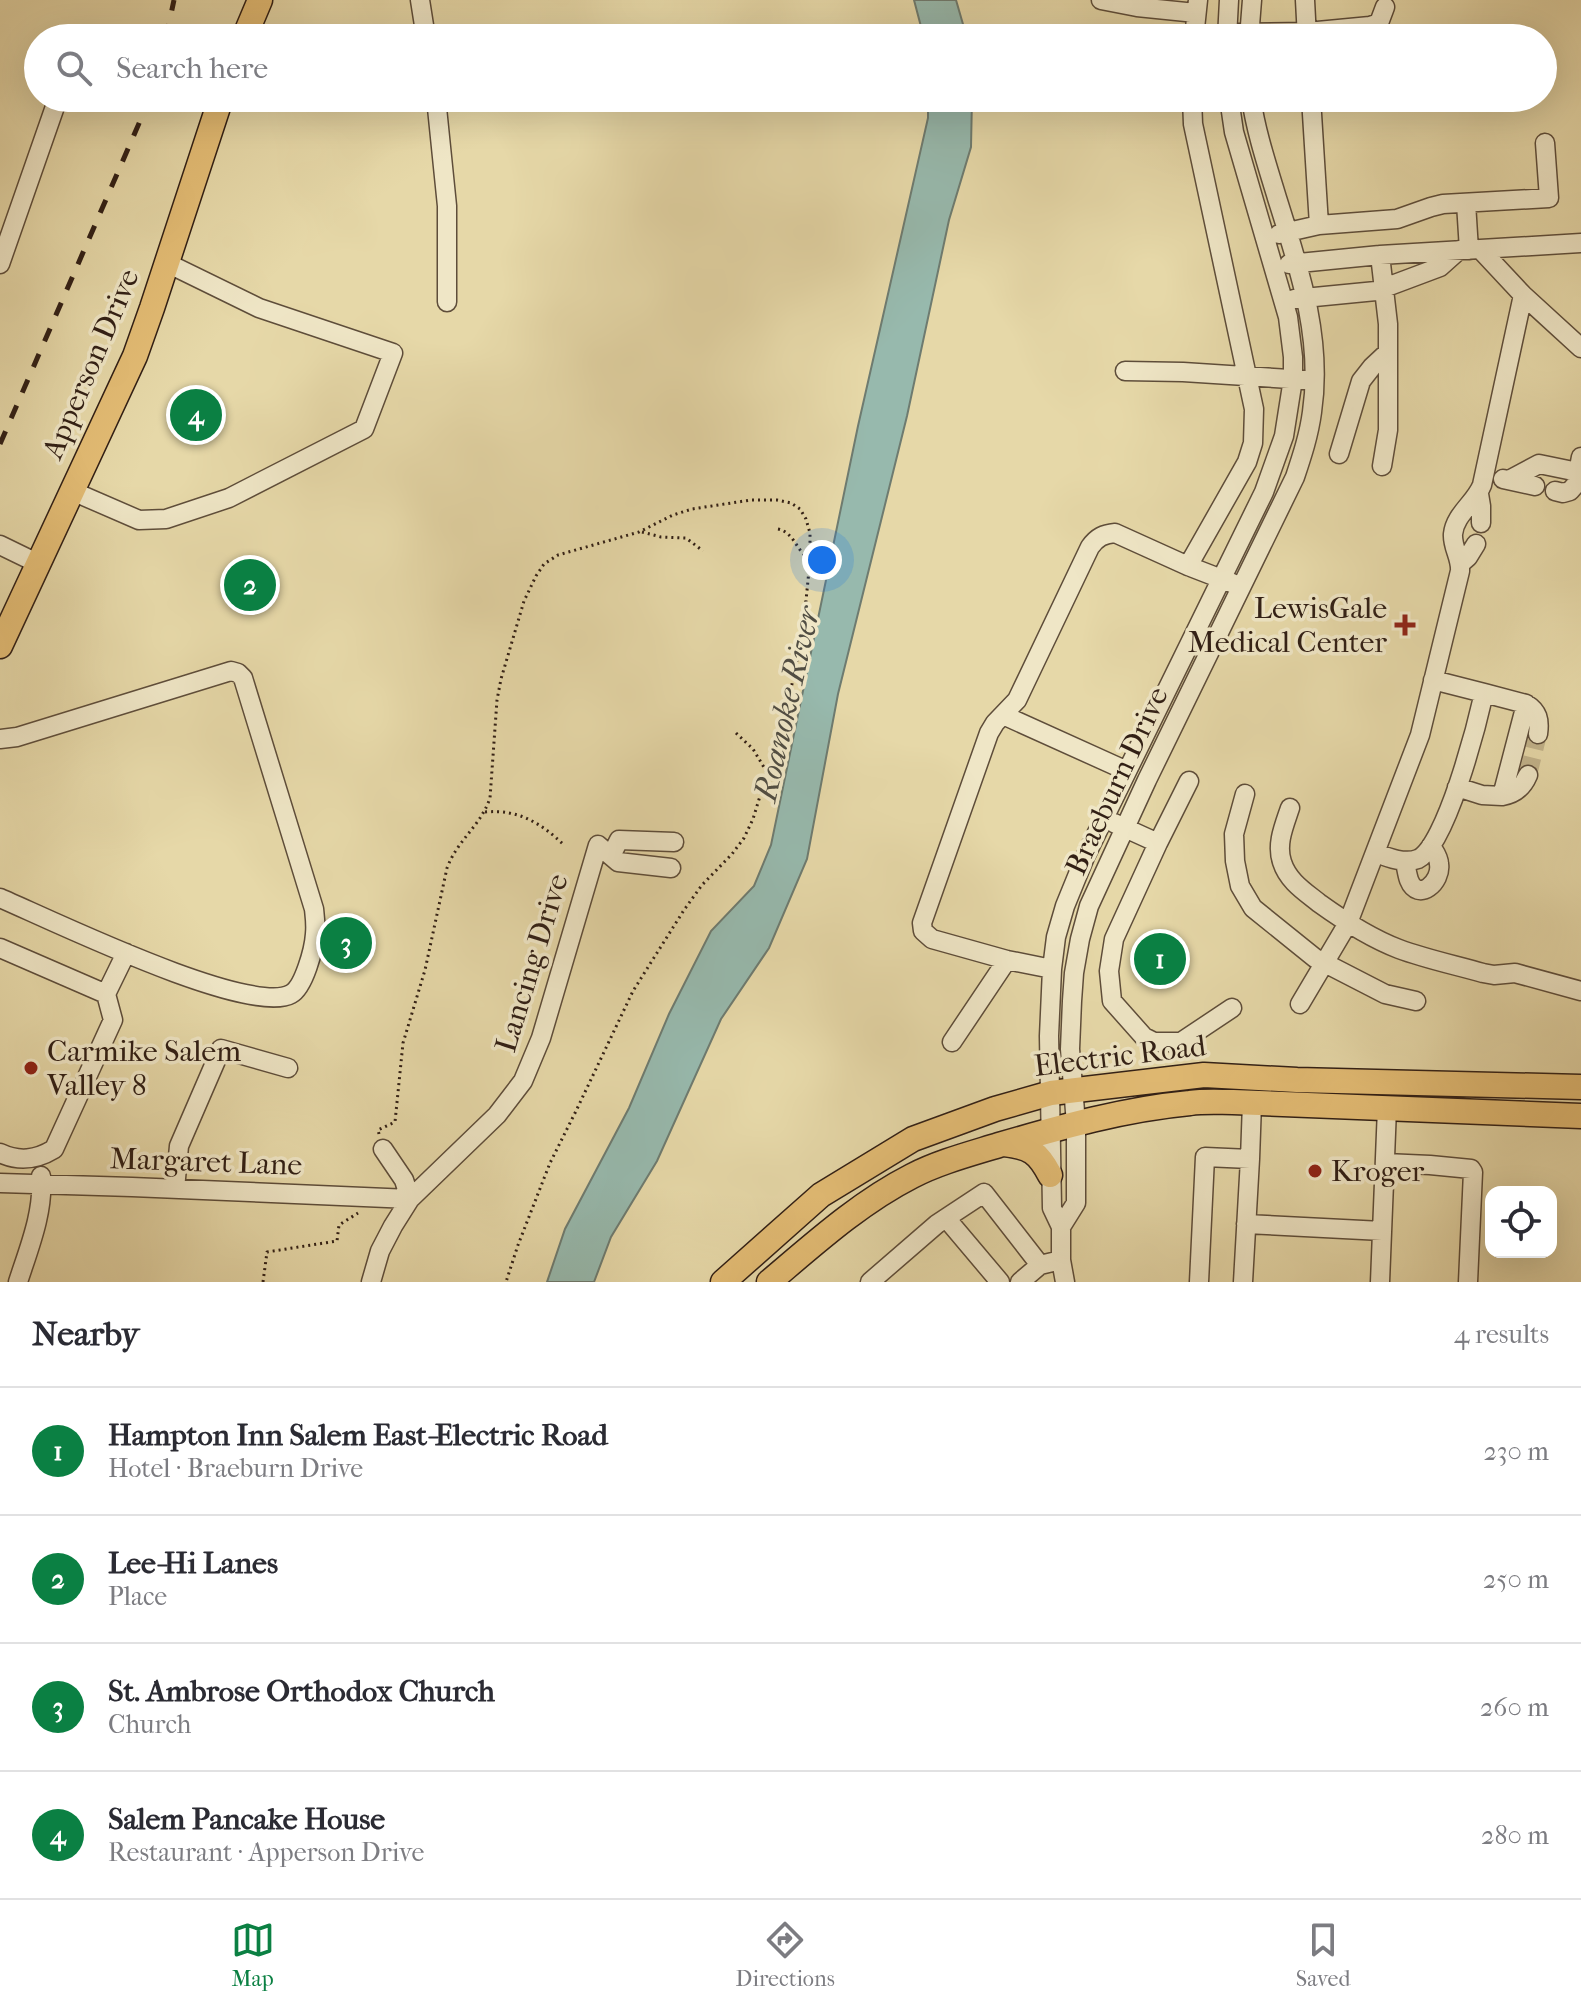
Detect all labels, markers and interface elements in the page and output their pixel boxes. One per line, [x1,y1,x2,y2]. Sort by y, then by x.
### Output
search box [24,24,1557,112]
icon: search [52,46,96,90]
text: Search here [116,51,268,86]
street label: Apperson Drive [35,264,147,465]
pin: 4 [170,385,222,445]
your location [802,540,842,580]
pin: 2 [224,555,276,615]
place label: LewisGale Medical Center [1188,591,1387,660]
water label: Roanoke River [746,601,828,807]
marker: LewisGale Medical Center [1394,614,1416,636]
street label: Braeburn Drive [1058,681,1176,881]
street label: Lancing Drive [488,869,576,1056]
pin: 3 [320,913,372,973]
pin: 1 [1134,929,1186,989]
street label: Electric Road [1032,1028,1209,1084]
place label: Carmike Salem Valley 8 [46,1034,241,1103]
marker: Carmike Salem Valley 8 [22,1059,40,1077]
street label: Margaret Lane [109,1141,303,1183]
place label: Kroger [1331,1154,1424,1189]
marker: Kroger [1306,1162,1324,1180]
map controls [1485,1186,1557,1258]
button: locate [1485,1186,1557,1258]
text: Nearby [32,1314,139,1354]
text: 4 results [1454,1319,1549,1350]
text: Hampton Inn Salem East-Electric Road [108,1418,608,1453]
text: 1 [53,1436,63,1467]
text: 230 m [1483,1436,1549,1467]
text: Hotel · Braeburn Drive [108,1453,363,1484]
text: Lee-Hi Lanes [108,1546,278,1581]
text: 2 [51,1564,65,1595]
text: 250 m [1483,1564,1549,1595]
text: Place [108,1581,167,1612]
text: St. Ambrose Orthodox Church [108,1674,495,1709]
text: 3 [53,1692,63,1723]
text: 260 m [1480,1692,1549,1723]
text: Church [108,1709,191,1740]
text: Salem Pancake House [108,1802,385,1837]
text: 4 [50,1820,66,1851]
text: 280 m [1481,1820,1549,1851]
text: Restaurant · Apperson Drive [108,1837,424,1868]
tab: Map [231,1918,275,1992]
tab: Directions [736,1918,835,1992]
tab: Saved [1296,1918,1350,1992]

